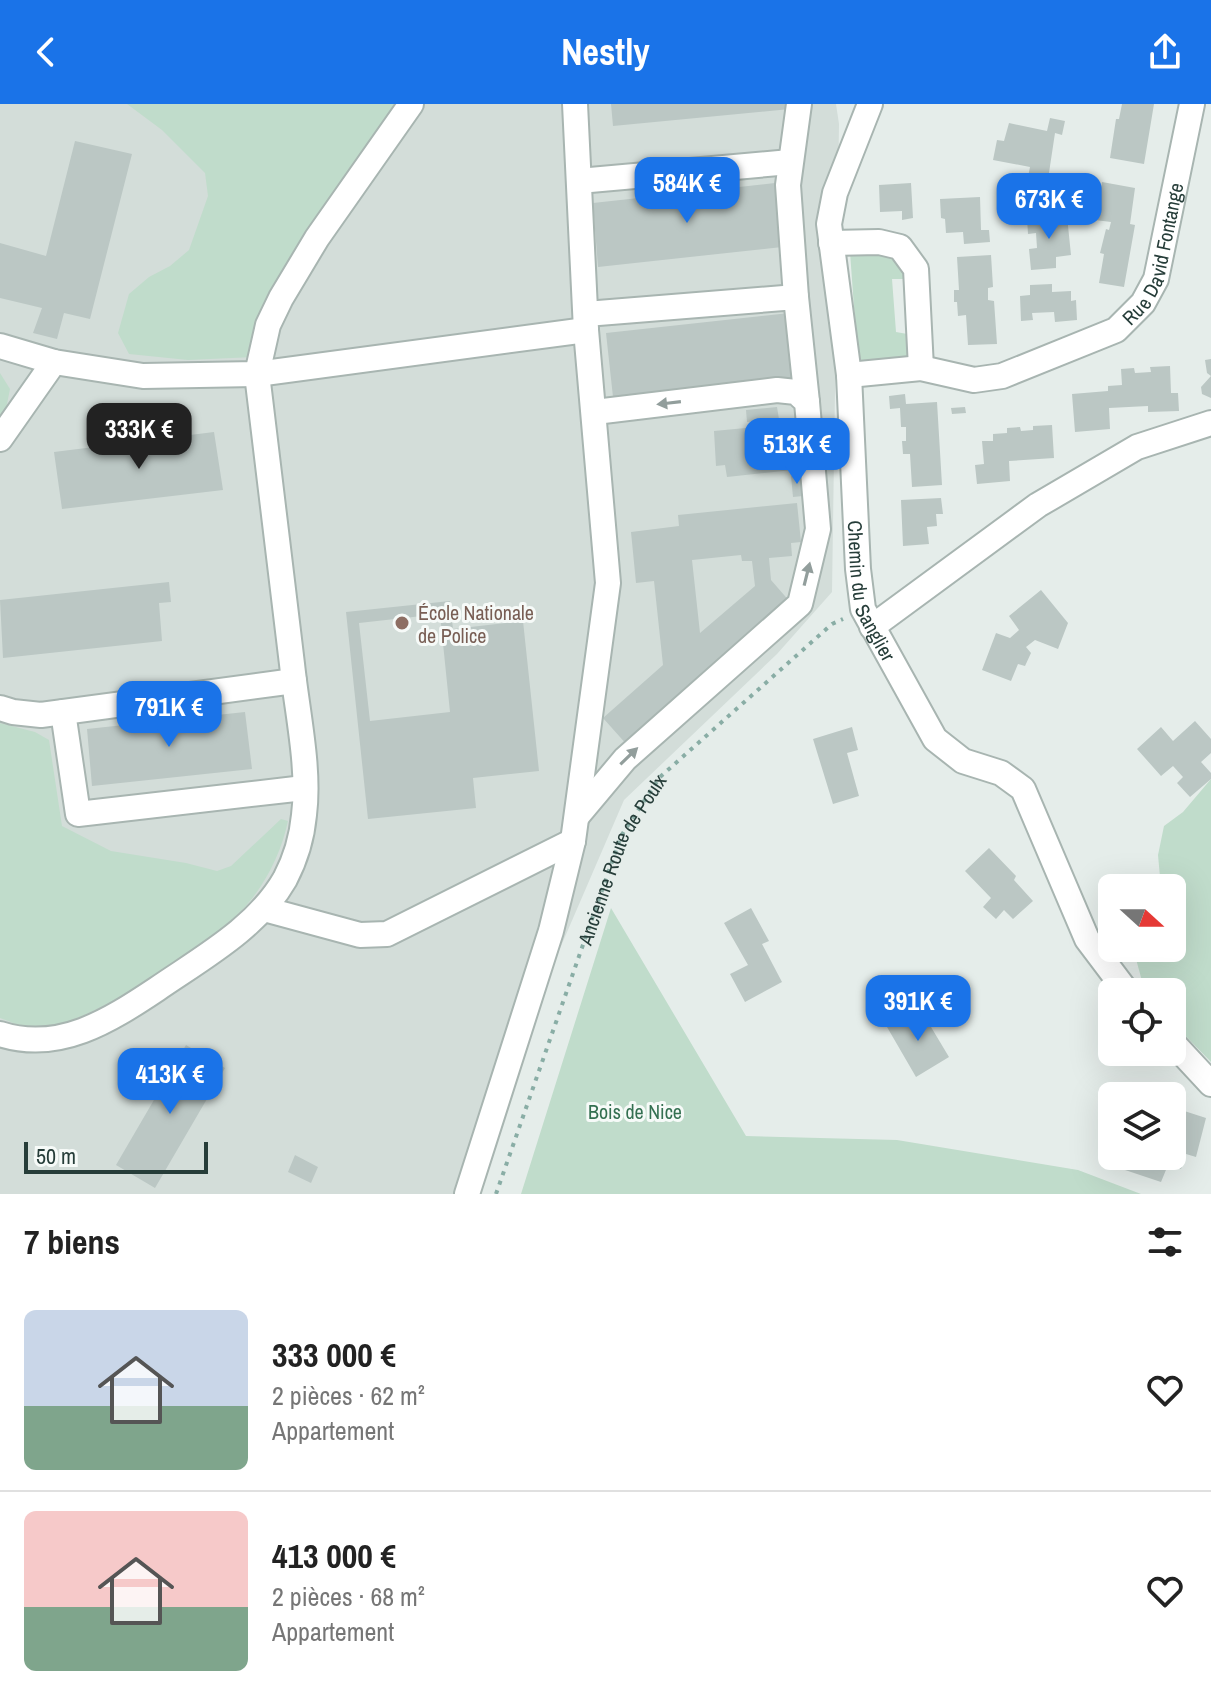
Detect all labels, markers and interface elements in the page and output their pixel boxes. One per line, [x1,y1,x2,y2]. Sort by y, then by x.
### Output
text: Nestly [561,28,650,76]
icon: back [24,30,68,74]
icon: share [1143,30,1187,74]
pin: 584K € [622,157,752,225]
text: 584K € [653,165,721,200]
pin: 673K € [984,173,1114,241]
street label: Rue David Fontange [1115,180,1189,331]
text: 673K € [1015,181,1083,216]
one-way arrow [656,397,681,410]
pin: 333K € [74,403,204,471]
text: 333K € [105,411,173,446]
pin: 513K € [732,418,862,486]
text: 513K € [763,426,831,461]
street label: Chemin du Sanglier [842,520,903,666]
one-way arrow [802,561,814,586]
place label: École Nationale de Police [418,599,534,649]
marker: École Nationale de Police [393,614,411,632]
pin: 791K € [104,681,234,749]
text: 791K € [135,689,203,724]
one-way arrow [619,748,638,766]
street label: Ancienne Route de Poulx [570,768,672,949]
north arrow [1098,874,1186,962]
map controls [1098,874,1186,1170]
pin: 391K € [853,975,983,1043]
button: locate [1098,978,1186,1066]
text: 391K € [884,983,952,1018]
pin: 413K € [105,1048,235,1116]
text: 413K € [136,1056,204,1091]
button: layers [1098,1082,1186,1170]
park label: Bois de Nice [588,1098,682,1125]
scale bar [24,1138,208,1174]
text: 50 m [36,1141,76,1171]
text: 7 biens [24,1219,120,1265]
icon: filters [1143,1220,1187,1264]
text: 333 000 € [272,1332,396,1378]
icon: home [88,1342,184,1438]
icon: heart [1143,1368,1187,1412]
text: 2 pièces · 62 m² [272,1378,425,1413]
text: Appartement [272,1413,394,1448]
text: 413 000 € [272,1533,396,1579]
icon: home [88,1543,184,1639]
icon: heart [1143,1569,1187,1613]
text: 2 pièces · 68 m² [272,1579,425,1614]
text: Appartement [272,1614,394,1649]

